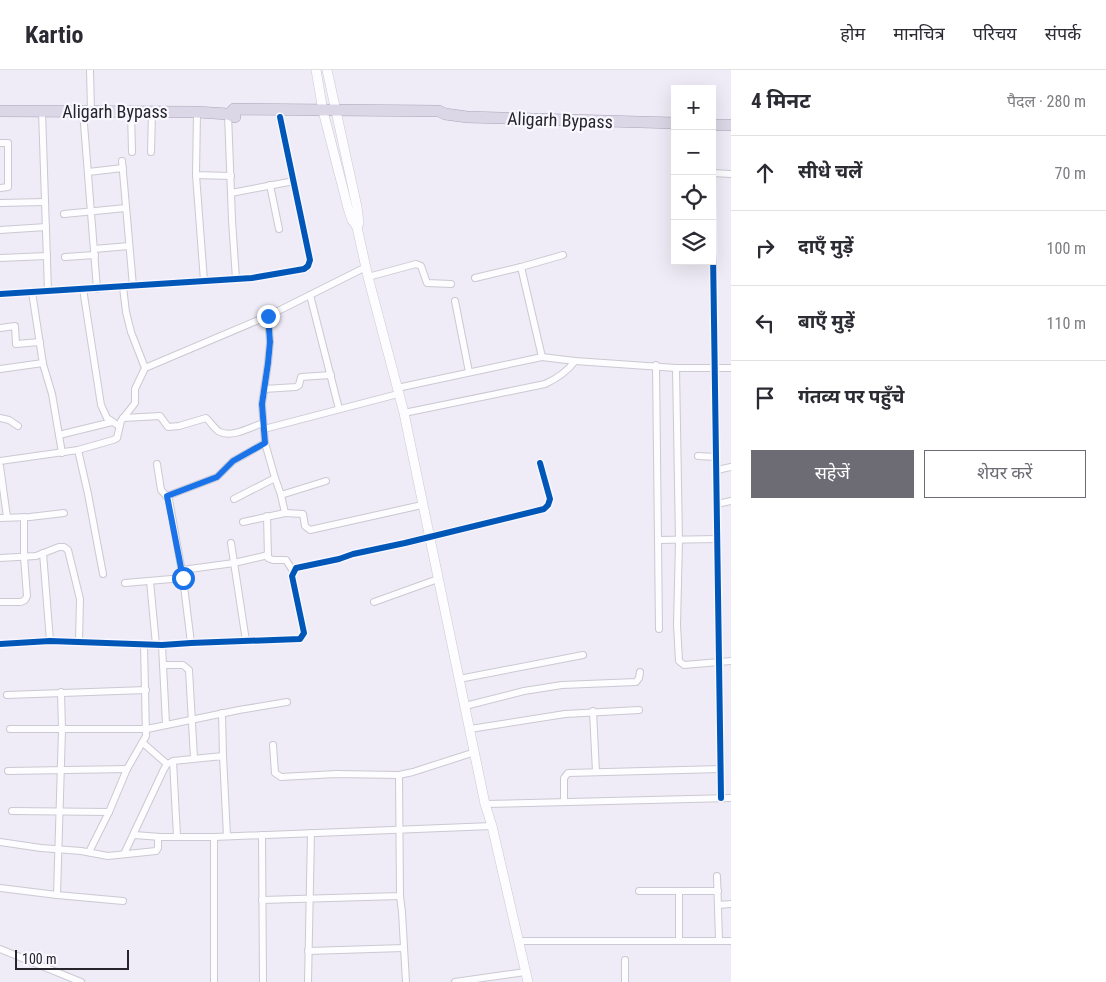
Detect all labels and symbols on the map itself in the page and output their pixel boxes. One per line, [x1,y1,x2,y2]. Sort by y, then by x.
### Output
street label: Aligarh Bypass [62,101,168,122]
street label: Aligarh Bypass [507,108,613,132]
route end [257,305,280,328]
route start [172,567,195,590]
scale bar [15,947,129,970]

